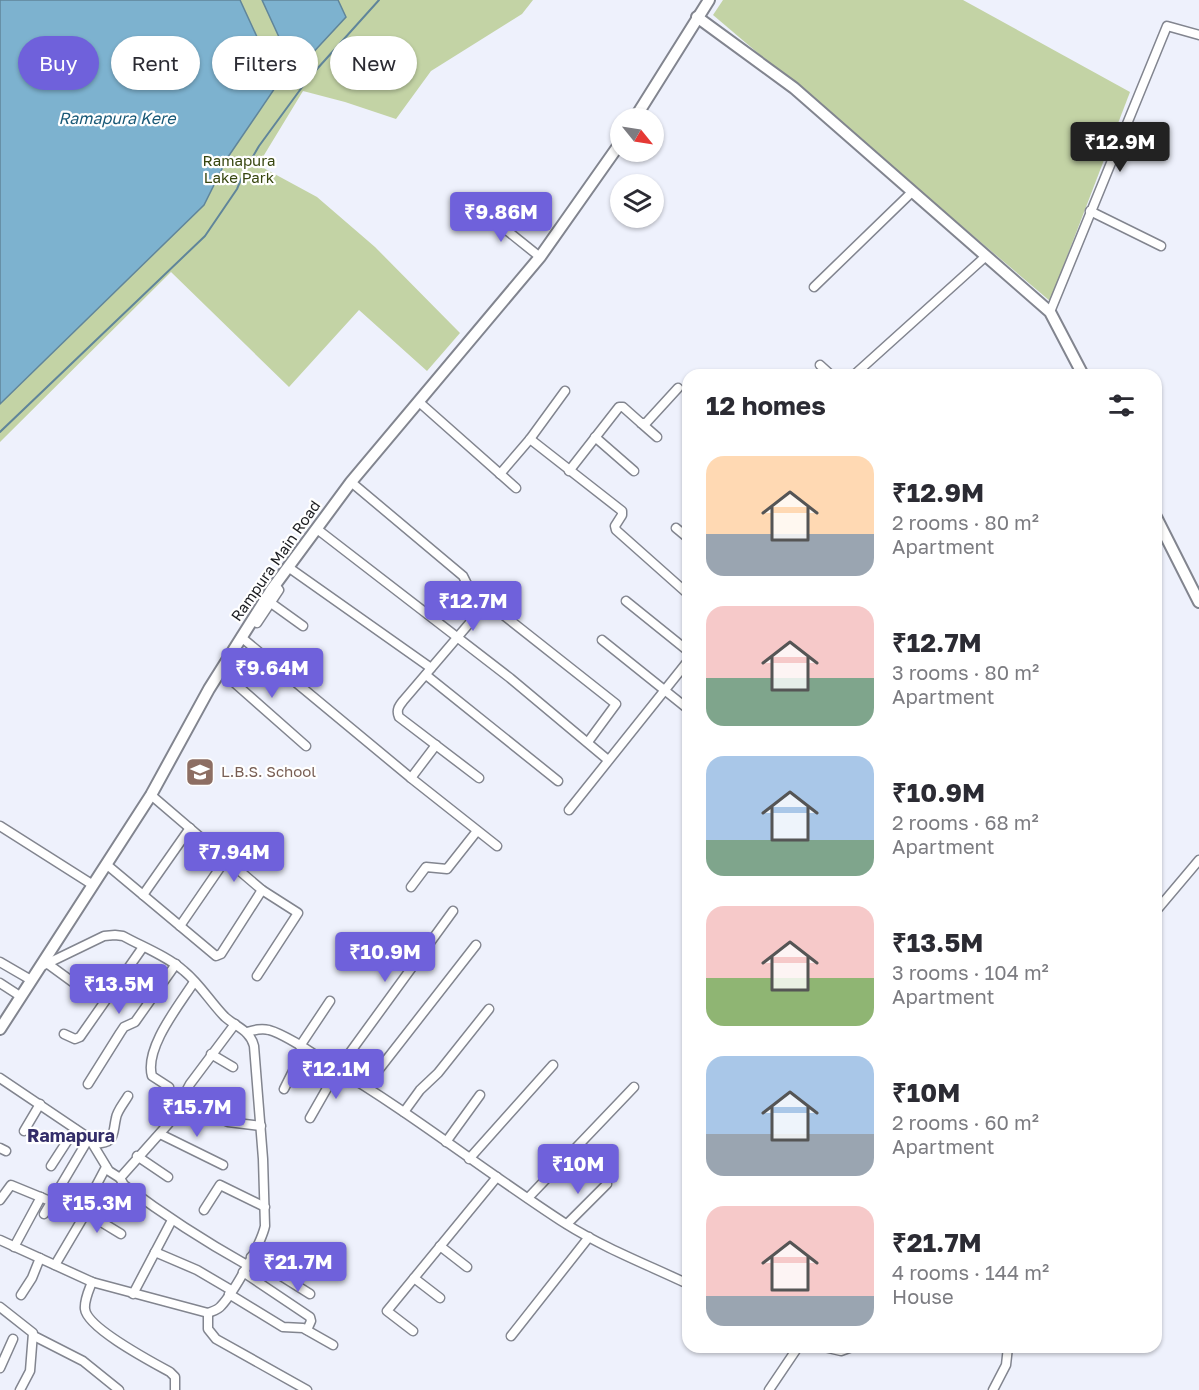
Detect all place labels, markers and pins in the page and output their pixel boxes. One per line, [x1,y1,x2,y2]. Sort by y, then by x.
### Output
pin: ₹12.9M [1071,122,1169,173]
pin: ₹9.86M [452,192,550,243]
pin: ₹12.7M [424,581,522,632]
pin: ₹9.64M [223,648,321,699]
school or university icon: L.B.S. School [184,756,216,788]
place label: L.B.S. School [221,762,316,780]
pin: ₹7.94M [185,832,283,883]
pin: ₹10.9M [336,932,434,983]
pin: ₹13.5M [70,964,168,1015]
pin: ₹12.1M [287,1049,385,1100]
pin: ₹15.7M [148,1087,246,1138]
pin: ₹10M [542,1144,614,1195]
pin: ₹15.3M [48,1183,146,1234]
pin: ₹21.7M [249,1242,347,1293]

